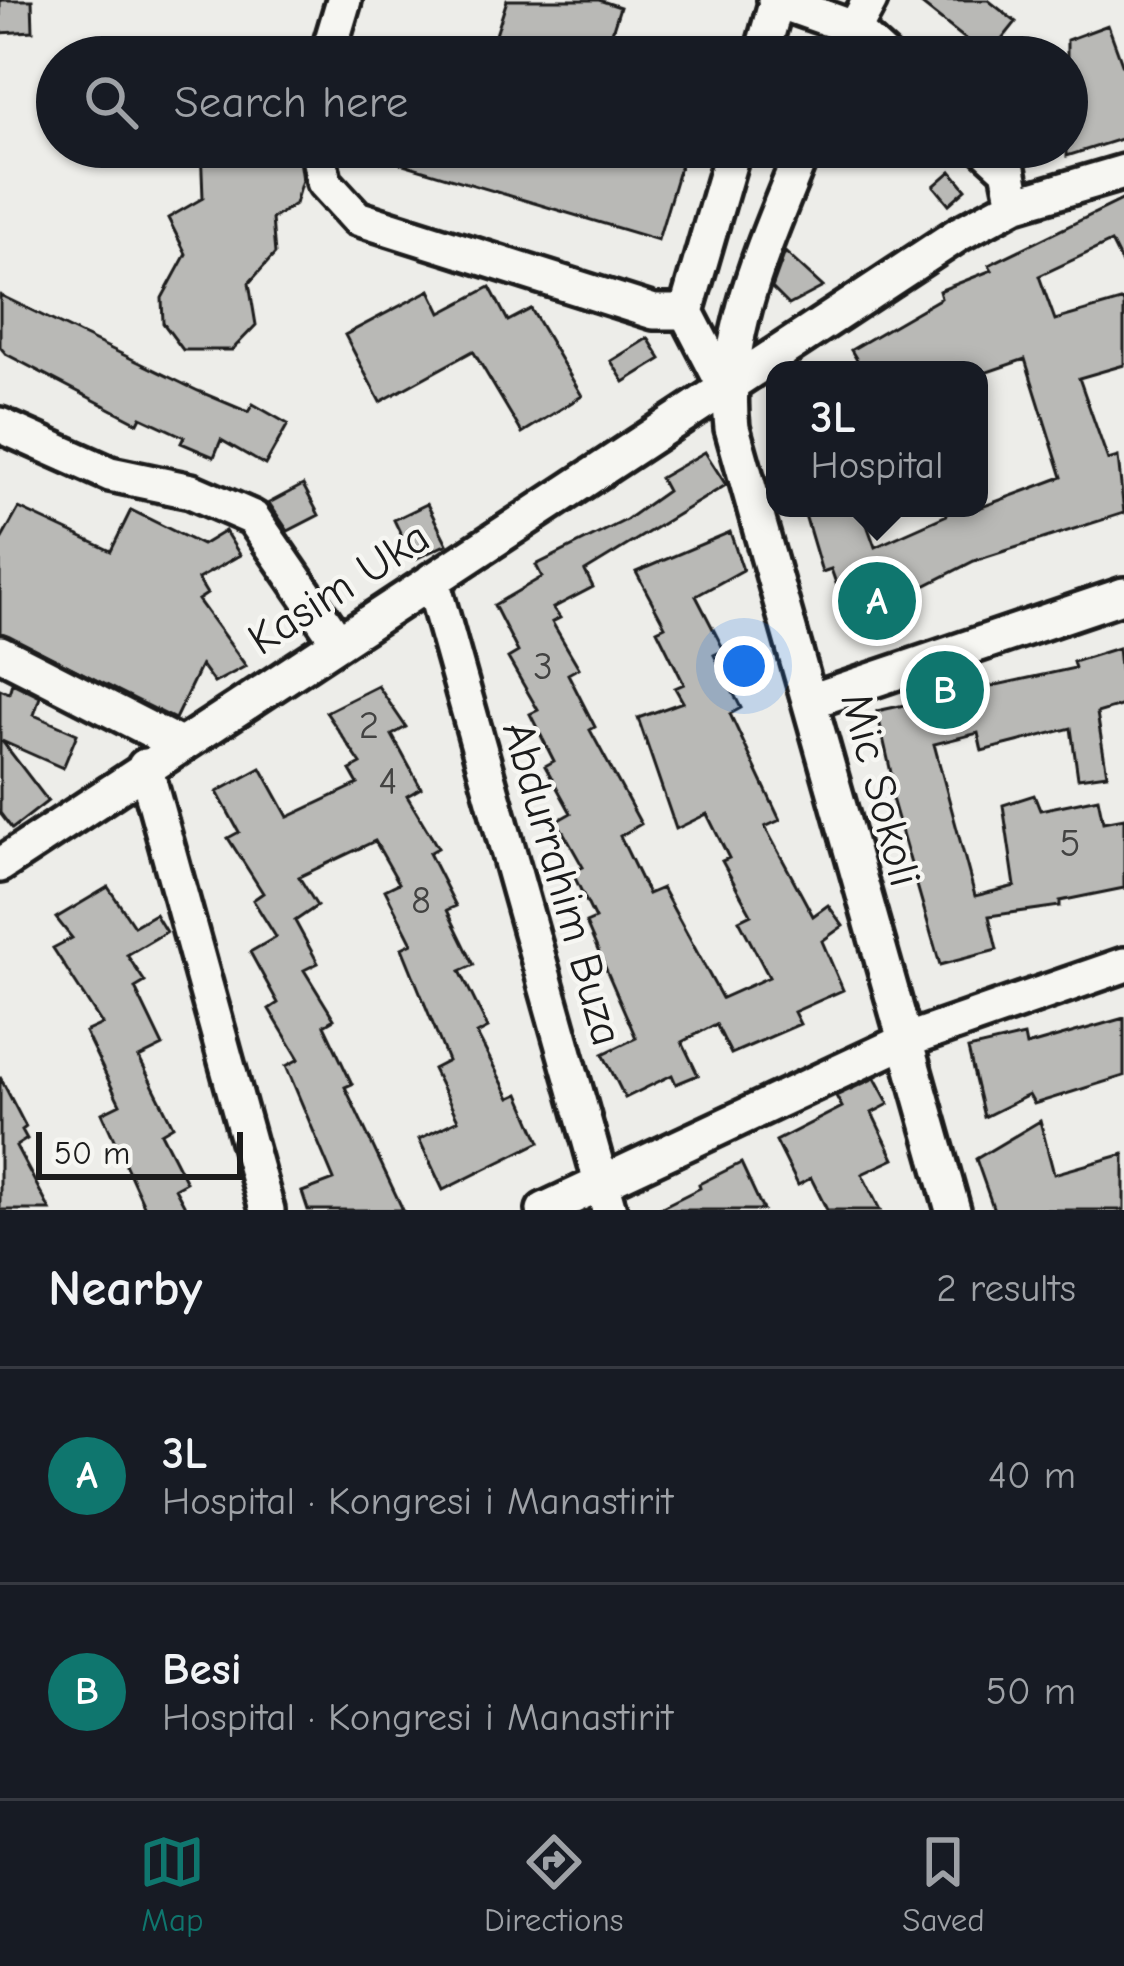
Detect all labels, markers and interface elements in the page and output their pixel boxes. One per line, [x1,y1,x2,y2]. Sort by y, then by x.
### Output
search box [36,36,1088,168]
icon: search [78,69,144,135]
text: Search here [174,76,408,128]
popup [766,361,988,517]
text: 3L [810,391,856,443]
text: Hospital [810,443,944,488]
street label: Kasim Uka [239,510,439,665]
pin: A [838,556,916,646]
your location [714,636,774,696]
house number: 3 [533,644,553,689]
pin: B [906,645,984,735]
street label: Mic Sokoli [830,687,932,892]
house number: 2 [359,703,379,748]
street label: Abdurrahim Buza [492,715,634,1051]
house number: 4 [379,759,397,804]
house number: 5 [1059,821,1081,866]
house number: 8 [411,878,431,923]
scale bar [36,1126,243,1179]
text: 50 m [54,1134,130,1172]
text: Nearby [48,1259,202,1318]
text: 2 results [936,1266,1076,1311]
text: 3L [162,1427,207,1479]
text: A [76,1453,98,1498]
text: 40 m [988,1453,1076,1498]
text: Hospital · Kongresi i Manastirit [162,1479,673,1524]
text: Besi [162,1643,242,1695]
text: B [75,1669,99,1714]
text: 50 m [986,1669,1076,1714]
text: Hospital · Kongresi i Manastirit [162,1695,673,1740]
tab: Map [139,1829,205,1939]
tab: Directions [484,1829,624,1939]
tab: Saved [902,1829,985,1939]

